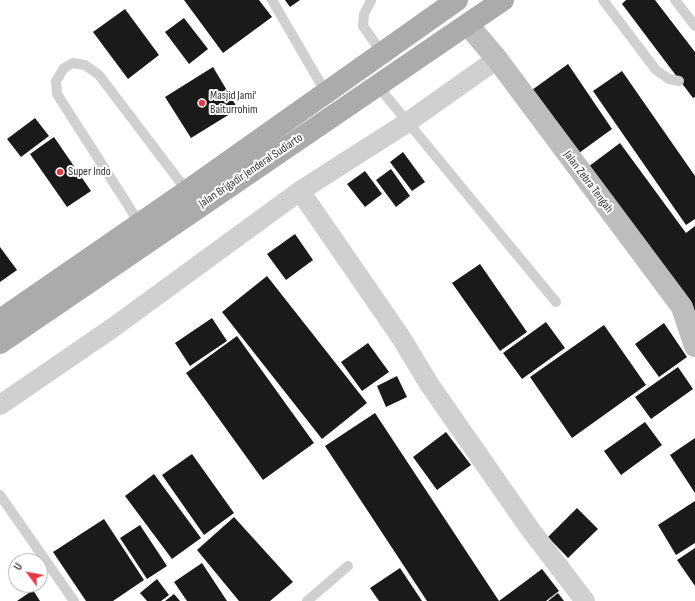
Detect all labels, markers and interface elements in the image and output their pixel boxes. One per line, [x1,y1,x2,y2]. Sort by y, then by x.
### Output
place label: Masjid Jami' Baiturrohim [210,89,258,117]
marker: Masjid Jami' Baiturrohim [197,98,207,108]
street label: Jalan Brigadir Jenderal Sudiarto [196,131,306,211]
street label: Jalan Zebra Tengah [560,148,616,216]
place label: Super Indo [68,165,111,179]
marker: Super Indo [55,167,65,177]
north arrow [8,553,48,593]
text: U [11,561,25,573]

